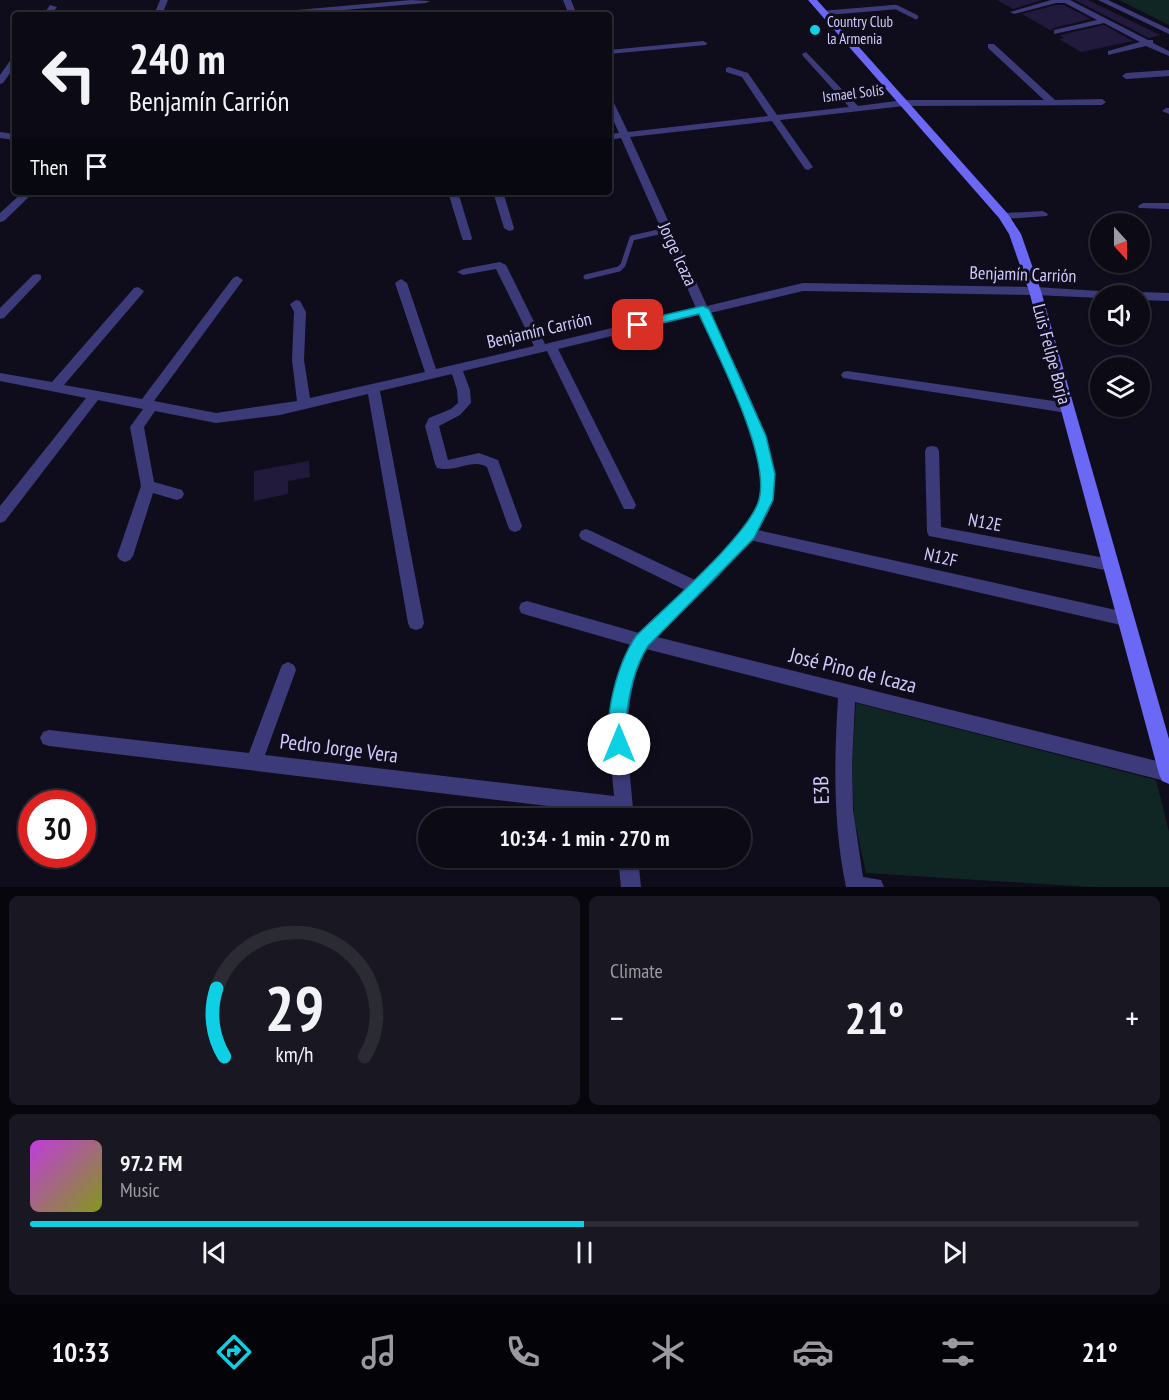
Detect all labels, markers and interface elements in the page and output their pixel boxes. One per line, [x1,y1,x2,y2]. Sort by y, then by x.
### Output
place label: Country Club la Armenia [827,12,893,48]
marker: Country Club la Armenia [808,23,822,37]
text: 240 m [129,31,226,86]
icon: left [30,36,108,114]
street label: Ismael Solís [821,80,885,106]
text: Benjamín Carrión [129,84,289,118]
icon: arrive [80,150,113,183]
text: Then [30,153,68,181]
north arrow [1090,213,1150,273]
map controls [1090,213,1150,417]
street label: Jorge Icaza [653,218,703,289]
street label: Benjamín Carrión [969,261,1077,287]
button: sound [1090,285,1150,345]
pin [612,299,663,350]
street label: Luis Felipe Borja [1028,301,1076,407]
street label: Benjamín Carrión [484,307,594,353]
icon: arrive [621,308,654,341]
button: layers [1090,357,1150,417]
street label: N12E [966,508,1004,536]
street label: N12F [922,542,960,572]
street label: José Pino de Icaza [786,641,919,699]
position arrow [587,712,651,776]
street label: Pedro Jorge Vera [278,727,400,769]
street label: E3B [807,775,835,805]
speed limit sign: 30 [18,790,96,868]
text: 10:34 · 1 min · 270 m [499,824,670,852]
text: Climate [610,958,663,984]
text: 29 [265,967,324,1048]
text: 21° [845,988,904,1046]
text: − [610,996,624,1039]
text: + [1125,996,1139,1039]
text: km/h [275,1041,314,1069]
text: 97.2 FM [120,1149,182,1177]
text: Music [120,1177,160,1203]
icon: previous [198,1236,231,1269]
icon: pause [568,1236,601,1269]
icon: next [938,1236,971,1269]
icon: directions [213,1331,255,1373]
icon: music [358,1331,400,1373]
icon: phone [502,1331,544,1373]
icon: climate [647,1331,689,1373]
icon: car [792,1331,834,1373]
icon: filters [937,1331,979,1373]
text: 10:33 [51,1335,110,1369]
text: 21° [1082,1335,1117,1369]

